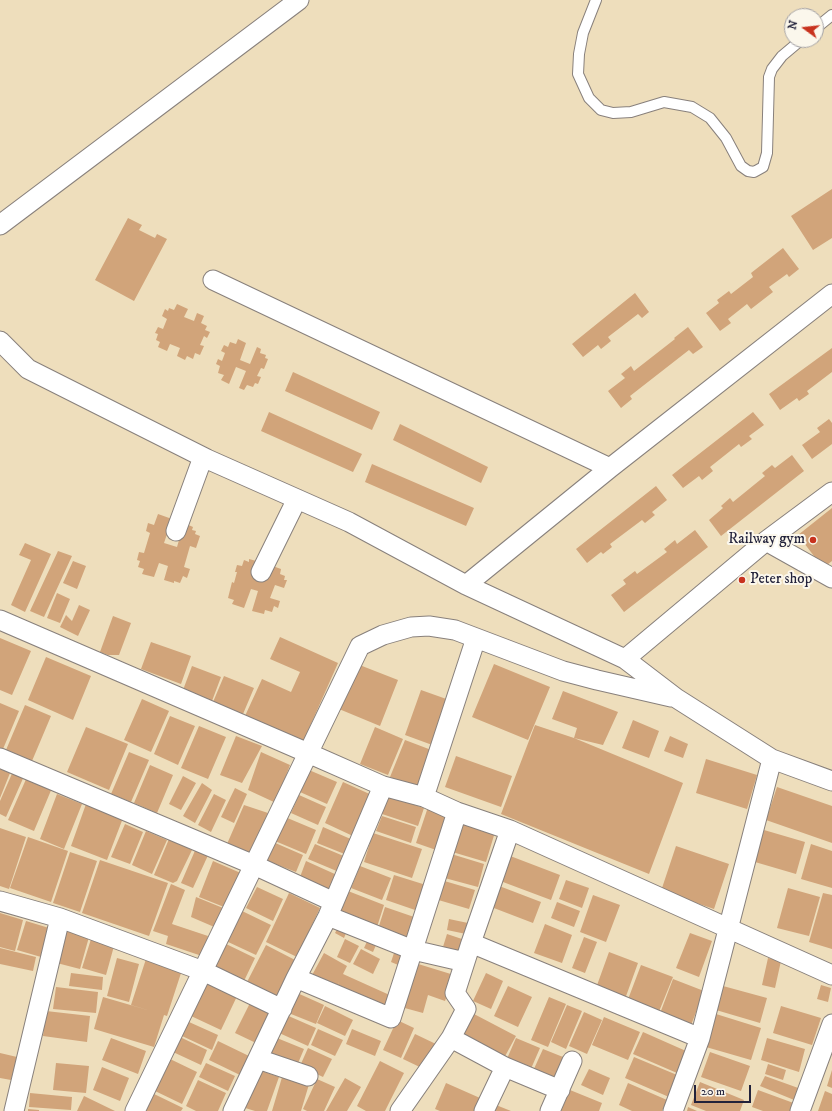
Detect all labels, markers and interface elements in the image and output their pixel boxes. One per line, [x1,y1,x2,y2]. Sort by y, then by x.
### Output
north arrow [784,8,824,48]
text: N [785,19,801,31]
place label: Railway gym [728,531,805,549]
marker: Railway gym [808,535,818,545]
place label: Peter shop [750,571,812,589]
marker: Peter shop [737,575,747,585]
scale bar [696,1077,753,1103]
text: 20 m [701,1084,725,1099]

